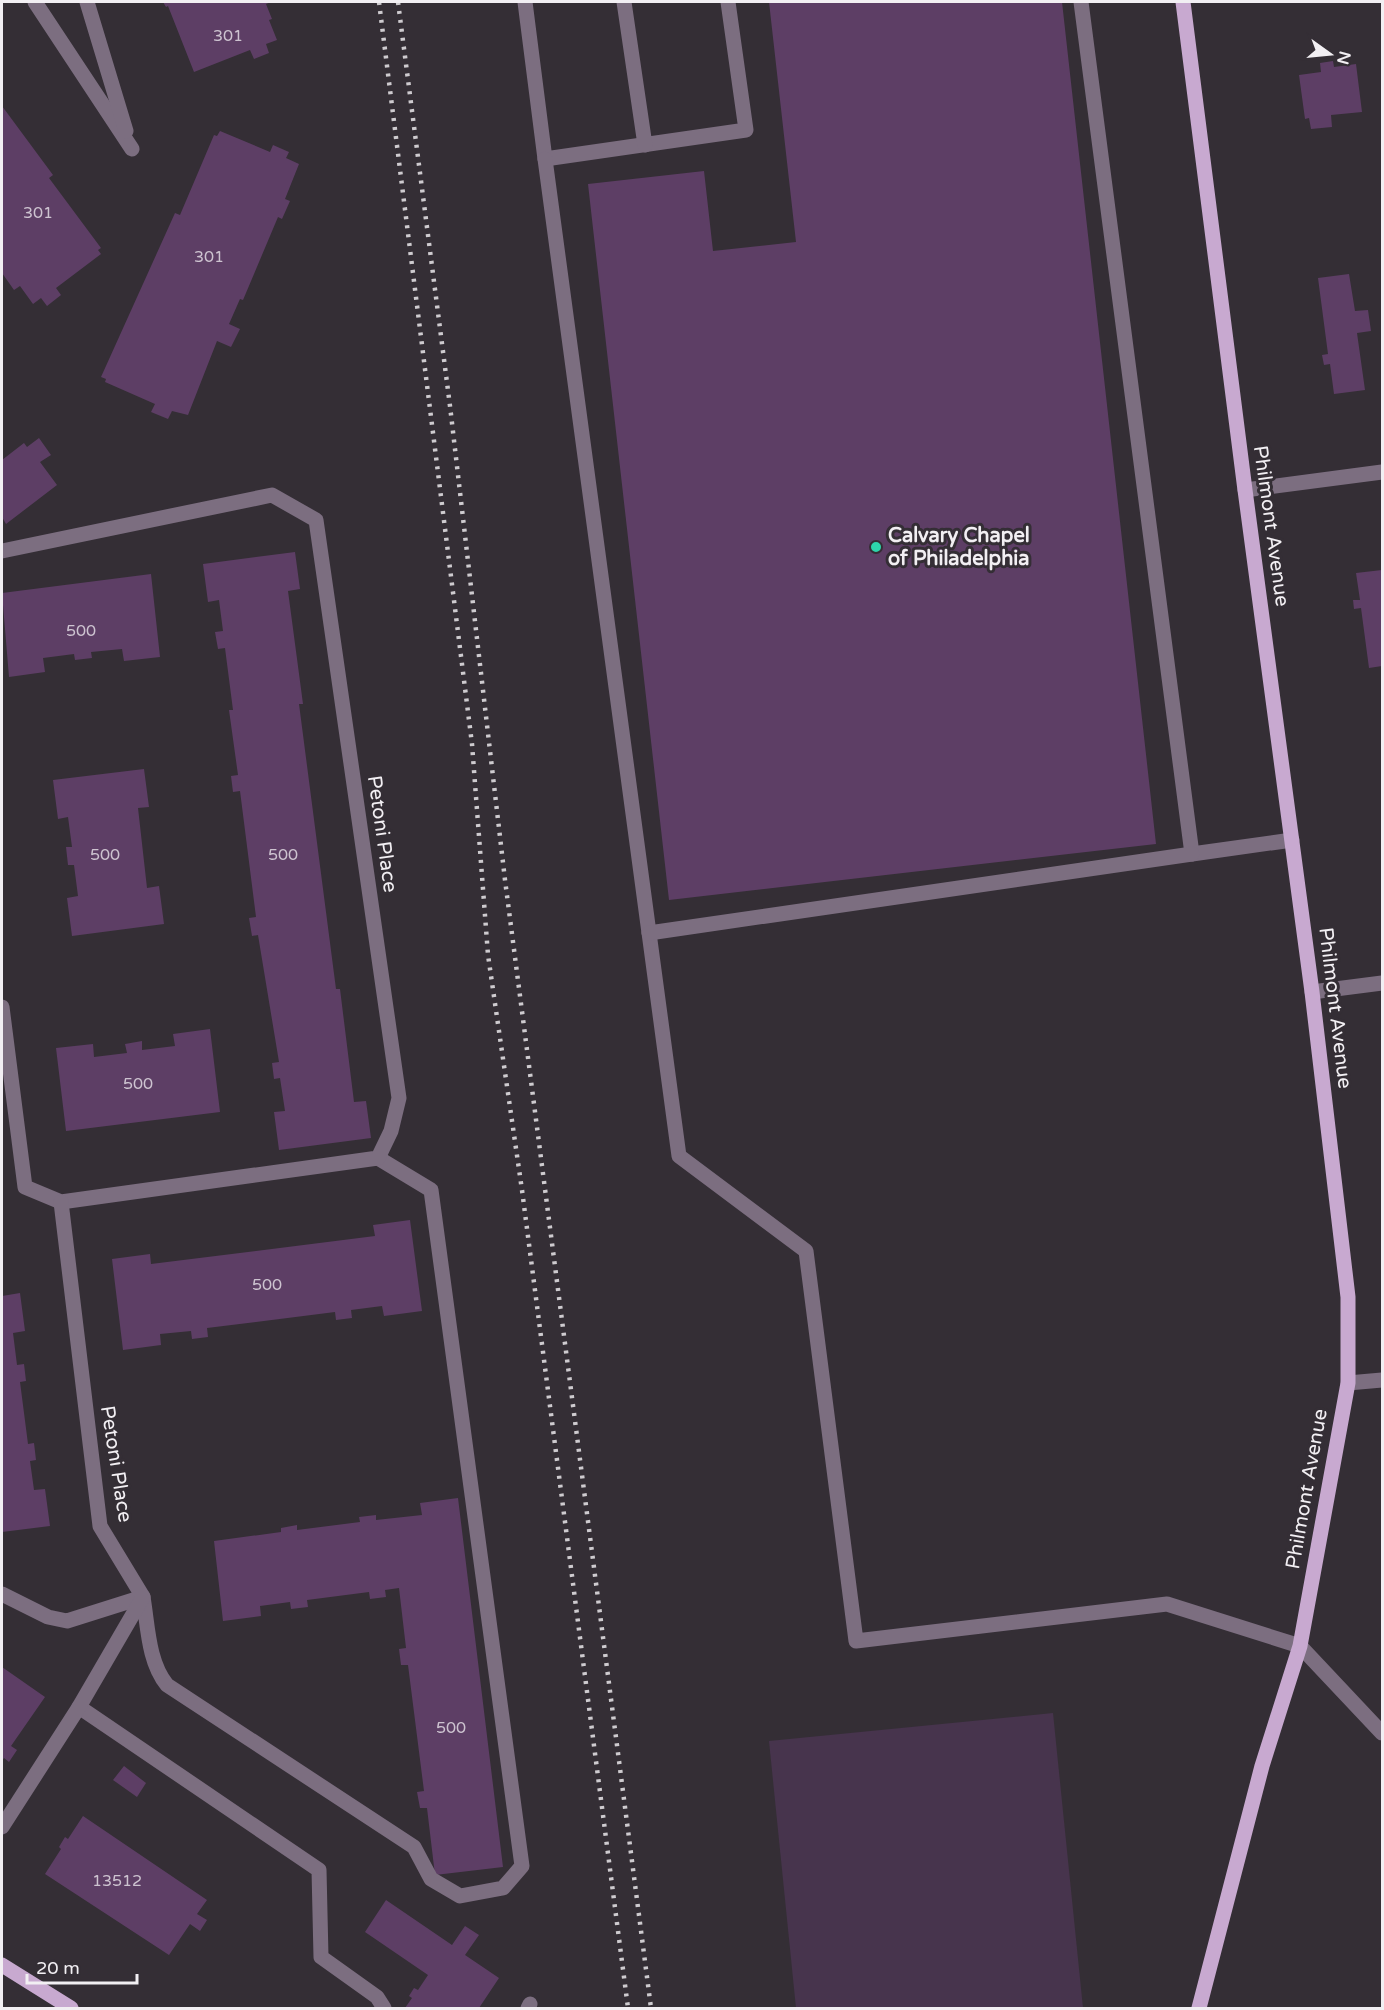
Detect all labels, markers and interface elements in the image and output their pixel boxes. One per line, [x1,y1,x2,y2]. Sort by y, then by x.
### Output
north arrow [1300,24,1360,84]
house number: 301 [213,26,243,46]
text: N [1332,49,1355,66]
house number: 301 [23,203,53,223]
house number: 301 [194,247,224,267]
street label: Philmont Avenue [1248,444,1294,608]
place label: Calvary Chapel of Philadelphia [888,524,1030,571]
marker: Calvary Chapel of Philadelphia [869,540,883,554]
house number: 500 [66,621,96,641]
street label: Petoni Place [362,774,402,894]
house number: 500 [90,845,120,865]
house number: 500 [268,845,298,865]
street label: Philmont Avenue [1313,926,1357,1090]
house number: 500 [123,1074,153,1094]
house number: 500 [252,1275,282,1295]
street label: Petoni Place [95,1404,137,1524]
street label: Philmont Avenue [1281,1407,1333,1571]
house number: 500 [436,1718,466,1738]
house number: 13512 [92,1871,142,1891]
scale bar [27,1947,136,1985]
text: 20 m [36,1957,80,1979]

